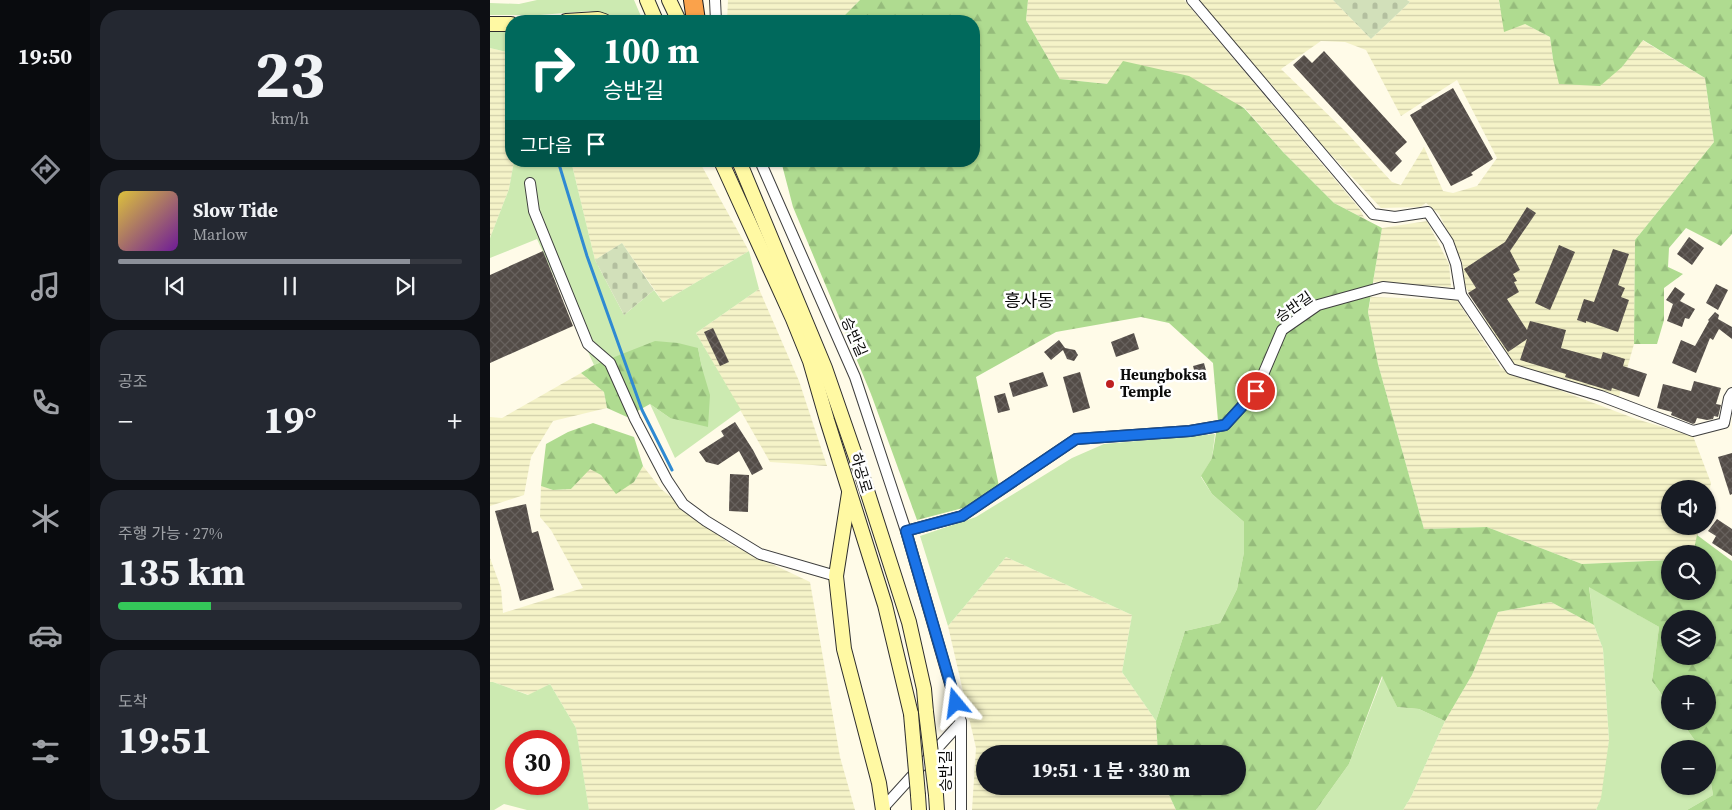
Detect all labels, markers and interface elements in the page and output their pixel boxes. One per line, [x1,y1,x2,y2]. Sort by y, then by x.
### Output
text: 100 m [603,27,699,75]
text: 23 [255,30,325,119]
icon: right [520,35,585,100]
text: 19:50 [18,41,72,71]
text: 승반길 [603,75,664,105]
text: km/h [271,107,309,129]
icon: arrive [582,130,610,158]
text: 그다음 [520,132,572,158]
icon: directions [28,152,63,187]
text: Slow Tide [193,197,278,223]
text: Marlow [193,223,248,245]
icon: music [28,269,63,304]
icon: previous [161,272,189,300]
icon: pause [276,272,304,300]
icon: next [391,272,419,300]
street label: 승반길 [1271,286,1317,327]
district label: 흥사동 [1004,288,1054,313]
street label: 승반길 [836,314,872,360]
place label: Heungboksa Temple [1120,364,1208,402]
text: 공조 [118,370,147,392]
pin [1235,370,1277,412]
icon: arrive [1242,377,1270,405]
marker: Heungboksa Temple [1104,378,1116,390]
icon: phone [28,385,63,420]
text: 19° [263,394,317,446]
text: − [118,402,133,440]
text: + [447,402,462,440]
street label: 하공로 [845,450,878,496]
map controls [1661,480,1716,795]
button: sound [1661,480,1716,535]
icon: climate [28,501,63,536]
text: 주행 가능 · 27% [118,522,223,544]
button: search [1661,545,1716,600]
text: 135 km [118,546,245,598]
button: layers [1661,610,1716,665]
icon: car [28,618,63,653]
button: + [1661,675,1716,730]
position arrow [929,676,981,728]
text: 도착 [118,690,147,712]
text: 19:51 [118,714,212,766]
speed limit sign: 30 [505,730,570,795]
icon: filters [28,734,63,769]
button: − [1661,740,1716,795]
street label: 승반길 [935,750,956,792]
text: 19:51 · 1 분 · 330 m [1032,757,1190,783]

